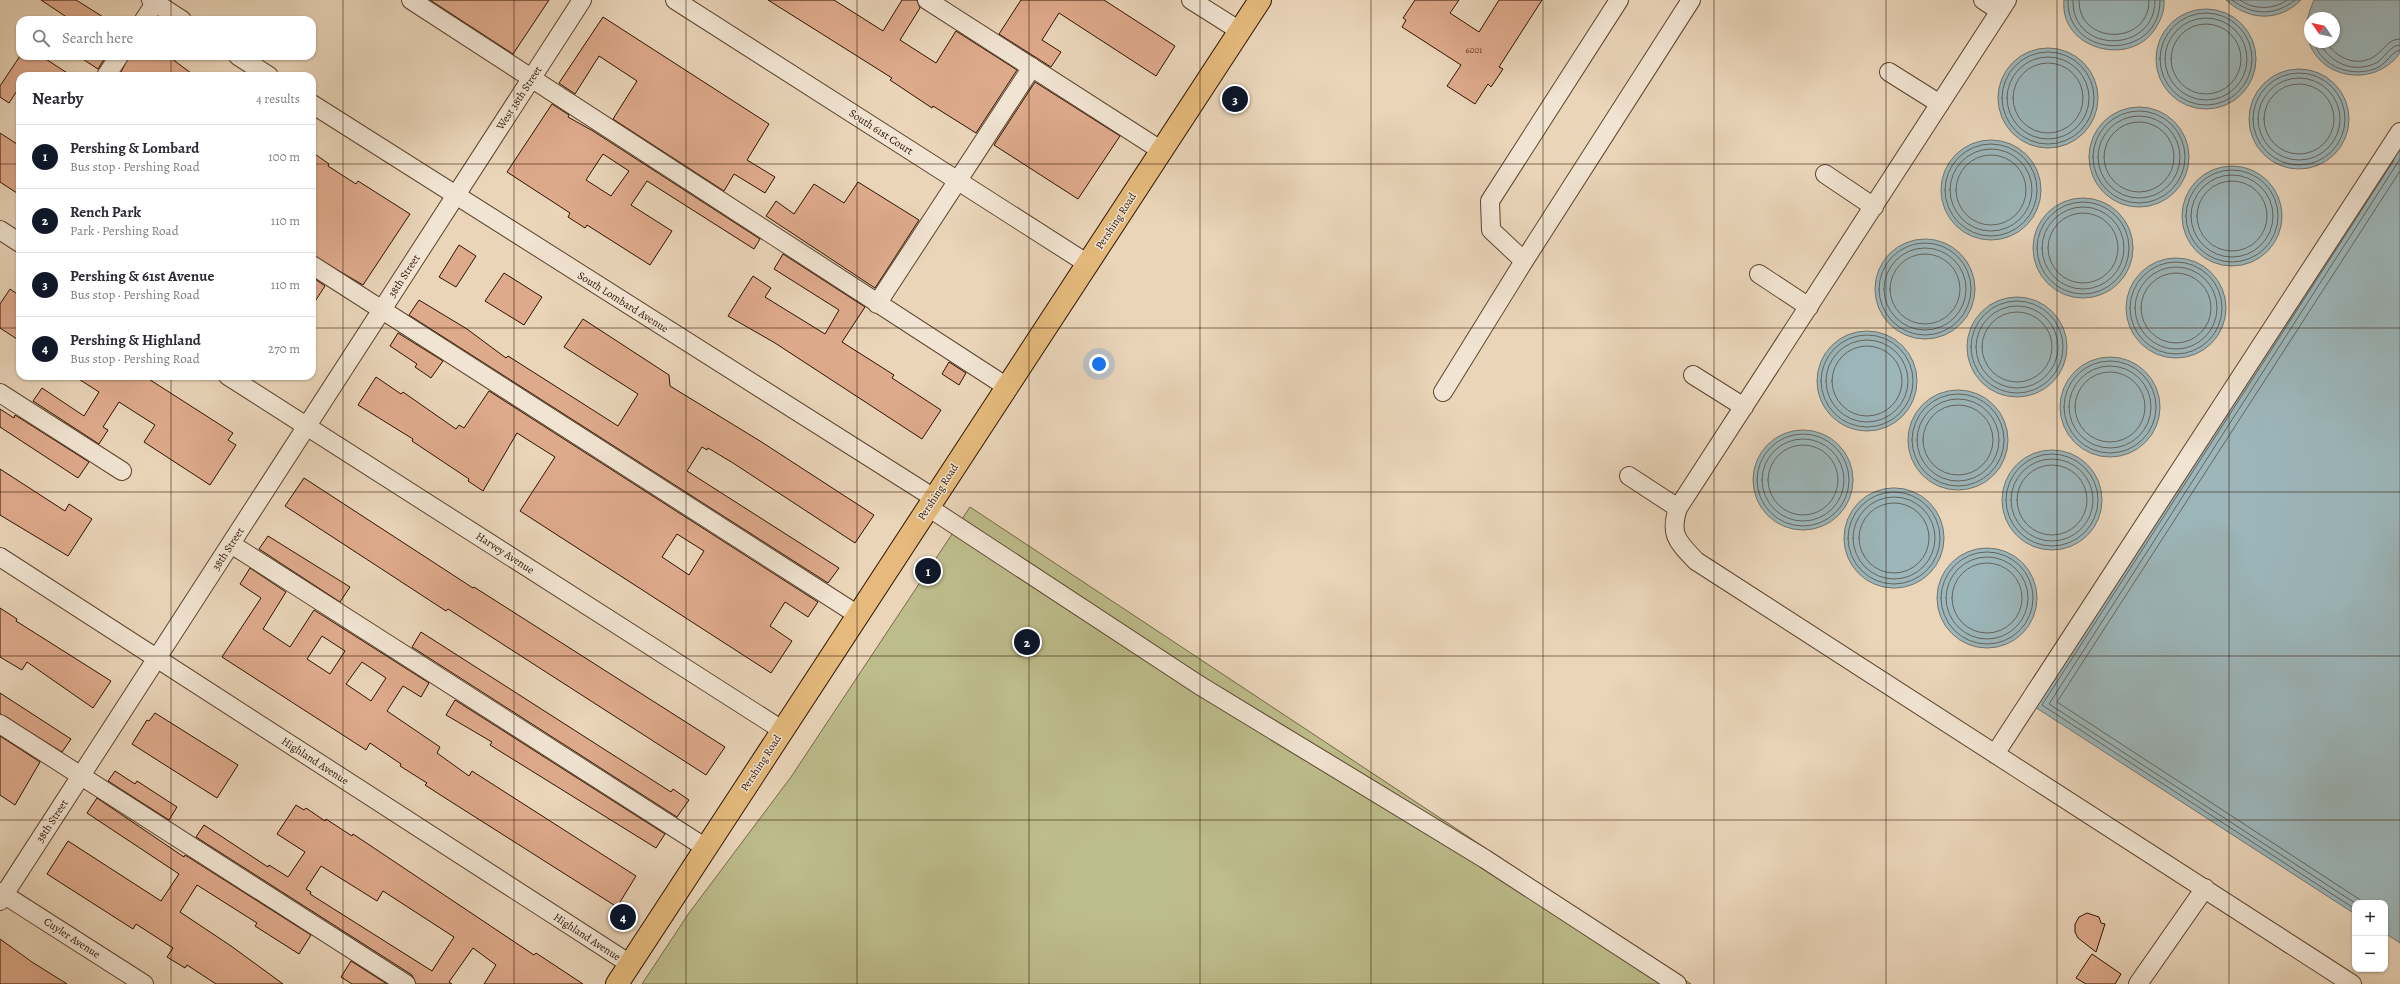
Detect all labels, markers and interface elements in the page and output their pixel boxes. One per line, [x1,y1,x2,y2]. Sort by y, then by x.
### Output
north arrow [2304,12,2340,48]
search box [16,16,316,60]
icon: search [30,27,52,49]
text: Search here [62,28,133,48]
house number: 6001 [1466,44,1482,56]
street label: West 38th Street [492,63,545,134]
pin: 3 [1222,84,1248,114]
text: Nearby [32,87,83,110]
text: 4 results [256,90,300,107]
street label: South 61st Court [846,106,916,159]
text: Pershing & Lombard [70,138,199,158]
text: 1 [43,148,47,165]
text: 100 m [268,148,300,165]
text: Bus stop · Pershing Road [70,158,200,175]
street label: Pershing Road [1092,190,1140,252]
text: Rench Park [70,202,141,222]
text: 2 [42,212,48,229]
text: 110 m [271,212,300,229]
text: Park · Pershing Road [70,222,179,239]
street label: 38th Street [384,251,424,300]
text: Pershing & 61st Avenue [70,266,214,286]
street label: South Lombard Avenue [575,268,671,336]
text: 3 [42,276,48,293]
text: 110 m [271,276,300,293]
text: Bus stop · Pershing Road [70,286,200,303]
text: Pershing & Highland [70,330,201,350]
text: 4 [42,340,48,357]
text: 270 m [268,340,300,357]
text: Bus stop · Pershing Road [70,350,200,367]
your location [1089,354,1109,374]
street label: Pershing Road [914,461,962,523]
street label: 38th Street [208,524,248,573]
street label: Harvey Avenue [473,528,537,578]
pin: 1 [915,556,941,586]
pin: 2 [1014,627,1040,657]
street label: Pershing Road [737,732,785,794]
street label: Highland Avenue [278,734,352,788]
street label: 38th Street [32,796,72,845]
map controls [2352,900,2388,972]
button: + [2352,900,2388,936]
pin: 4 [610,902,636,932]
street label: Highland Avenue [550,910,624,964]
street label: Cuyler Avenue [41,914,103,962]
button: − [2352,936,2388,972]

